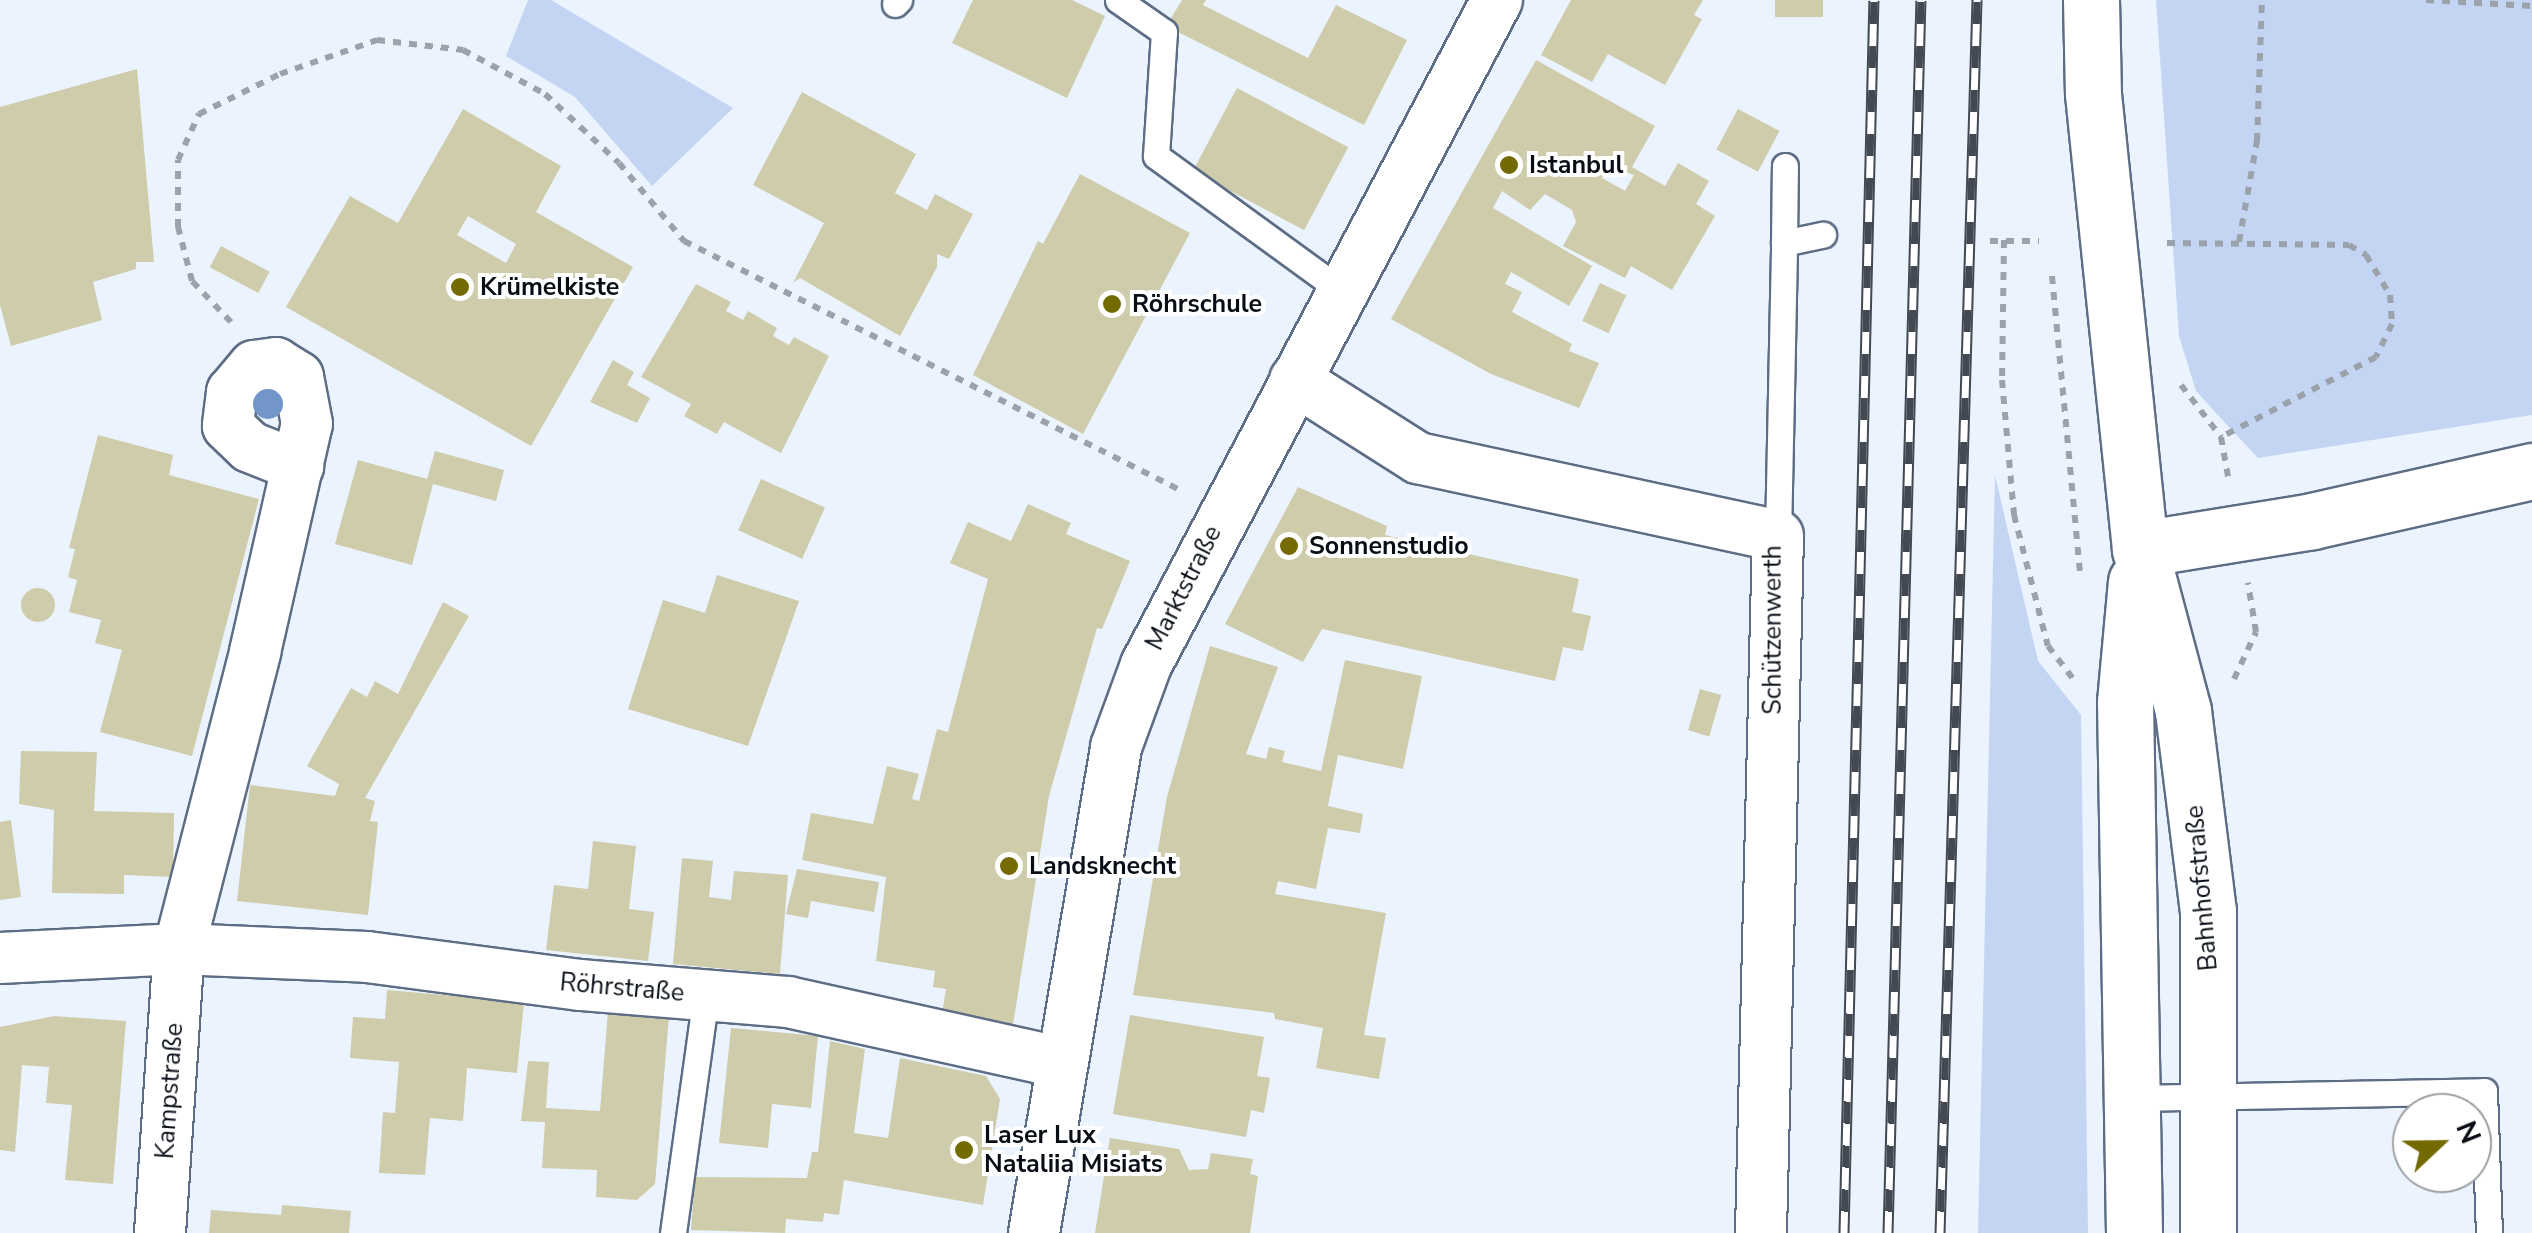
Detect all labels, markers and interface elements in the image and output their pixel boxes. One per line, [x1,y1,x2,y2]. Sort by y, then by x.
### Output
place label: Istanbul [1529,150,1623,180]
marker: Istanbul [1498,154,1520,176]
place label: Krümelkiste [480,272,619,302]
marker: Krümelkiste [449,276,471,298]
place label: Röhrschule [1132,289,1262,319]
marker: Röhrschule [1101,293,1123,315]
street label: Marktstraße [1140,521,1228,655]
place label: Sonnenstudio [1309,531,1469,561]
marker: Sonnenstudio [1278,535,1300,557]
street label: Schützenwerth [1758,545,1788,715]
street label: Bahnhofstraße [2180,804,2224,972]
place label: Landsknecht [1029,851,1176,881]
marker: Landsknecht [998,855,1020,877]
street label: Röhrstraße [559,968,685,1008]
street label: Kampstraße [150,1022,190,1160]
north arrow [2392,1093,2492,1193]
text: N [2446,1116,2489,1149]
place label: Laser Lux Nataliia Misiats [984,1121,1163,1180]
marker: Laser Lux Nataliia Misiats [953,1139,975,1161]

